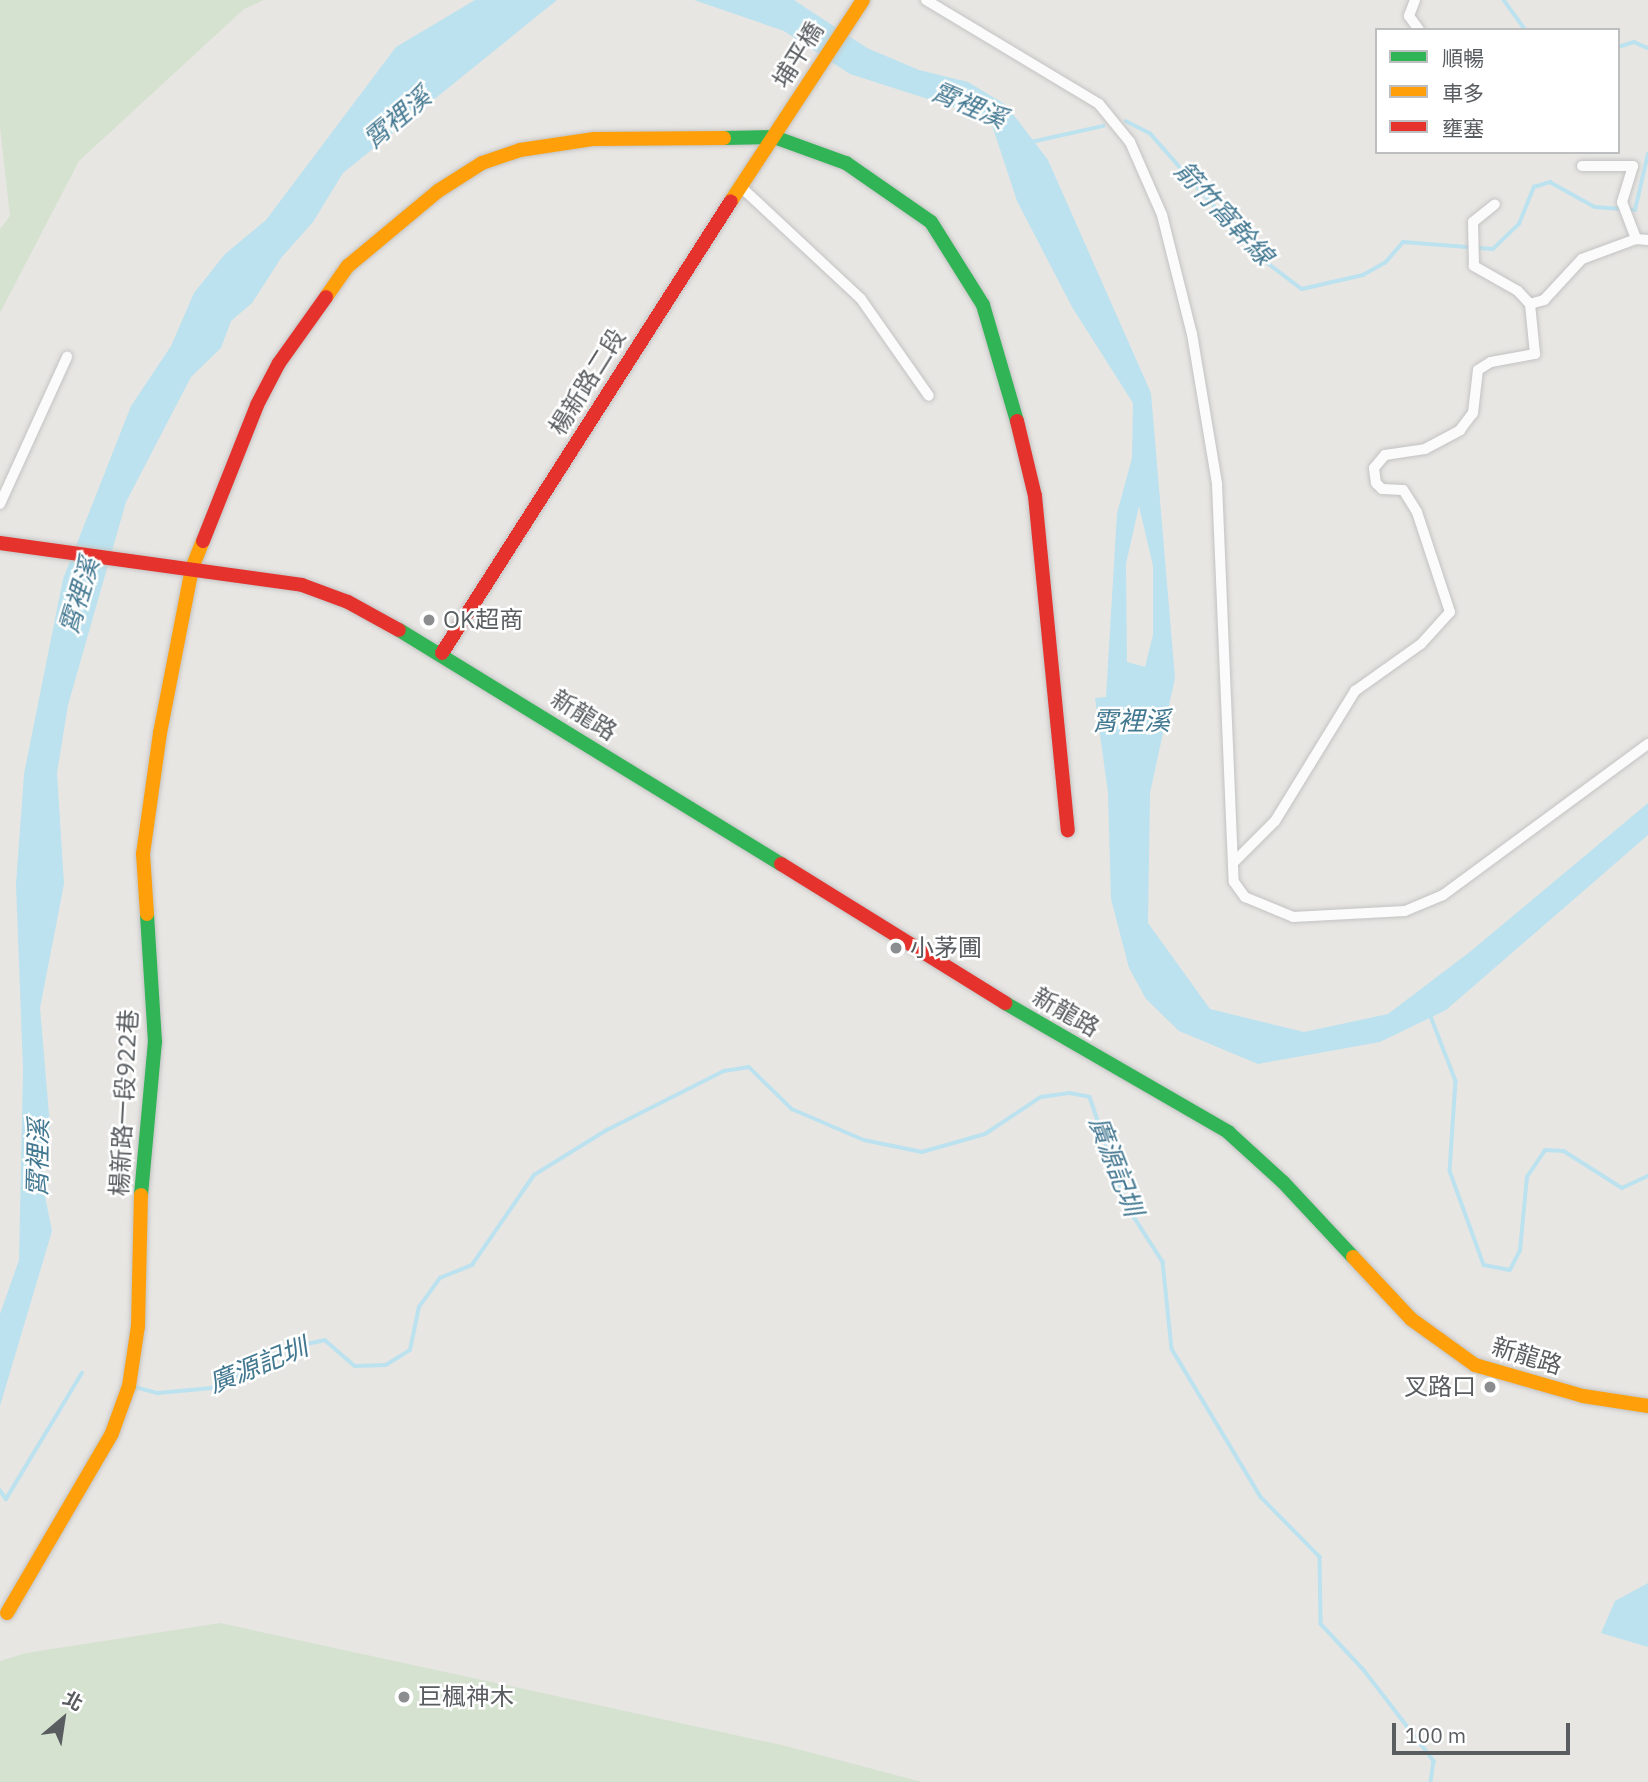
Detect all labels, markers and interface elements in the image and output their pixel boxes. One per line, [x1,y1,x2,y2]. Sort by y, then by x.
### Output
street label: 埔平橋 [767,17,829,93]
legend [1375,28,1620,154]
text: 順暢 [1442,44,1484,72]
water label: 霄裡溪 [927,75,1011,135]
text: 車多 [1442,79,1484,107]
water label: 霄裡溪 [357,81,437,155]
text: 壅塞 [1442,114,1484,142]
water label: 箭竹窩幹線 [1168,155,1280,271]
street label: 楊新路二段 [543,323,631,441]
water label: 霄裡溪 [53,554,105,638]
place label: OK超商 [443,606,523,634]
marker: OK超商 [421,612,437,628]
street label: 新龍路 [546,684,622,746]
water label: 霄裡溪 [1092,705,1170,737]
place label: 小茅圃 [910,934,982,962]
marker: 小茅圃 [888,940,904,956]
street label: 新龍路 [1028,982,1104,1042]
street label: 楊新路一段922巷 [105,1009,143,1197]
water label: 廣源記圳 [1083,1112,1149,1220]
water label: 霄裡溪 [22,1119,54,1197]
water label: 廣源記圳 [204,1331,312,1399]
street label: 新龍路 [1488,1332,1566,1380]
place label: 叉路口 [1404,1373,1476,1401]
marker: 叉路口 [1482,1379,1498,1395]
place label: 巨楓神木 [418,1683,514,1711]
north arrow [28,1684,98,1754]
text: 北 [59,1686,87,1716]
marker: 巨楓神木 [396,1689,412,1705]
scale bar [1396,1708,1574,1752]
text: 100 m [1405,1721,1466,1749]

